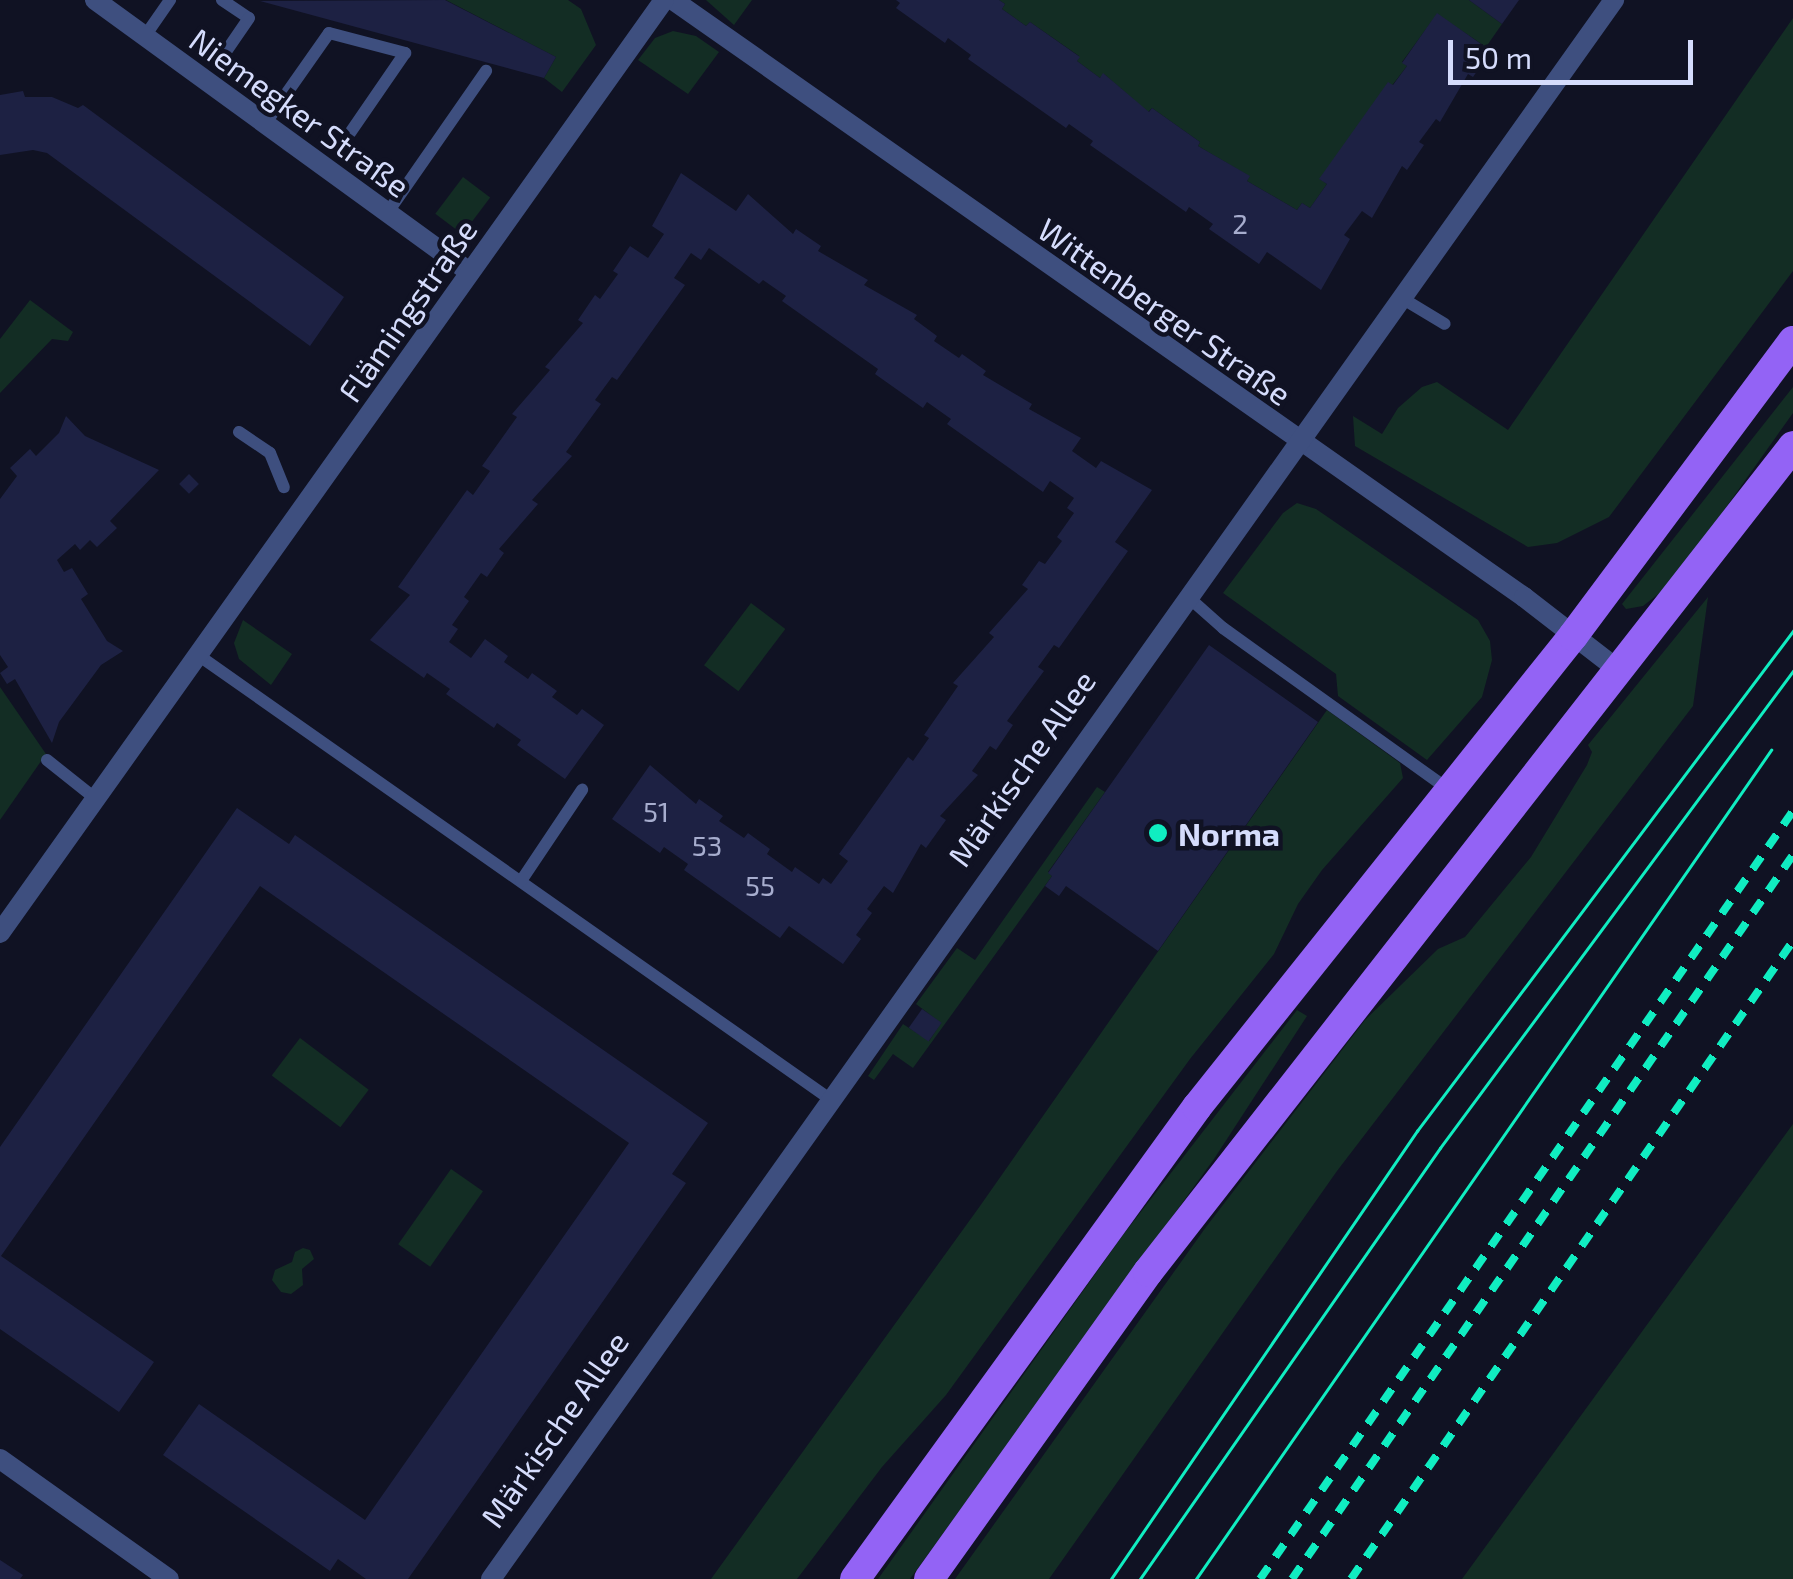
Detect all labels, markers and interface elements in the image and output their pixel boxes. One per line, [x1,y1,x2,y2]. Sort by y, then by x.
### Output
street label: Niemegker Straße [182,19,418,205]
scale bar [1453,20,1698,82]
text: 50 m [1465,39,1532,75]
house number: 2 [1232,206,1248,240]
street label: Wittenberger Straße [1031,209,1299,413]
street label: Flämingstraße [330,211,484,409]
street label: Märkische Allee [939,662,1103,874]
house number: 51 [643,794,669,828]
place label: Norma [1178,814,1280,852]
marker: Norma [1147,822,1169,844]
house number: 53 [692,828,722,862]
house number: 55 [745,868,775,902]
street label: Märkische Allee [472,1323,636,1535]

